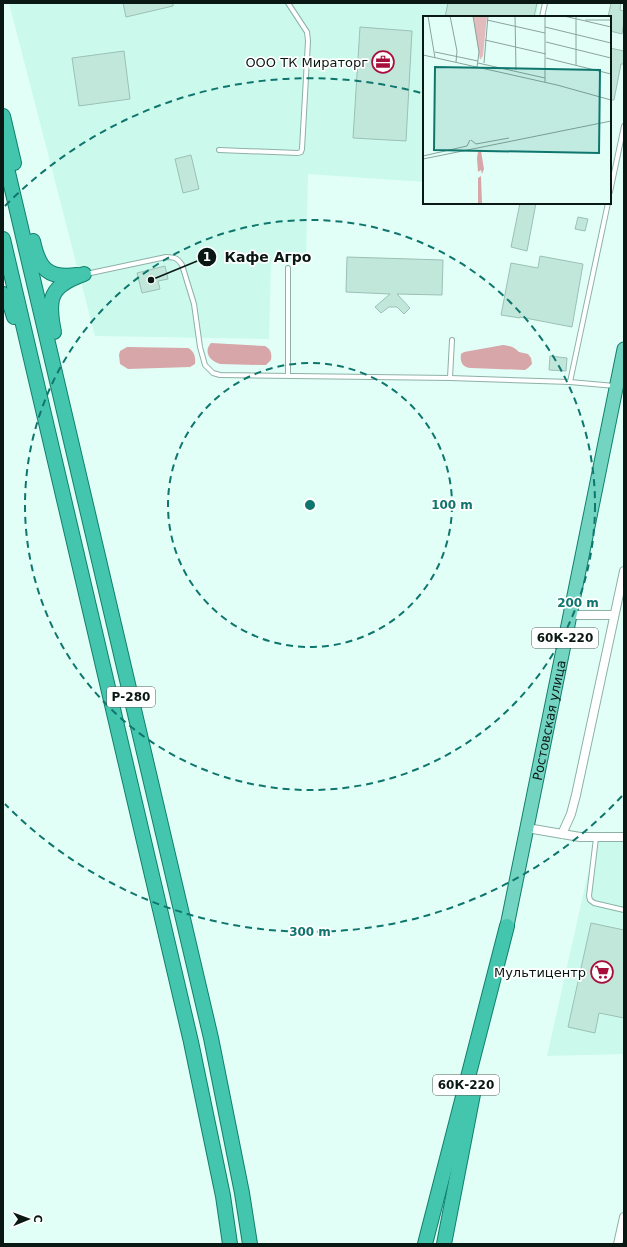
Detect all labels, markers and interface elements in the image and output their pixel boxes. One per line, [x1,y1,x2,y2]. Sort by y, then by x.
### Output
inset map [423,16,611,204]
office icon: ООО ТК Мираторг [370,49,396,75]
place label: ООО ТК Мираторг [245,55,368,70]
callout: Кафе Агро [197,244,320,270]
text: Кафе Агро [225,249,312,265]
text: 1 [203,250,211,264]
centre of rings [303,498,317,512]
text: 100 m [431,498,473,512]
text: 200 m [557,596,599,610]
road number: 60К-220 [532,628,598,648]
street label: Ростовская улица [530,659,569,782]
road number: Р-280 [107,687,155,707]
text: 300 m [289,925,331,939]
supermarket icon: Мультицентр [589,959,615,985]
place label: Мультицентр [494,965,586,980]
road number: 60К-220 [433,1075,499,1095]
north arrow [8,1199,48,1239]
text: С [31,1215,44,1223]

